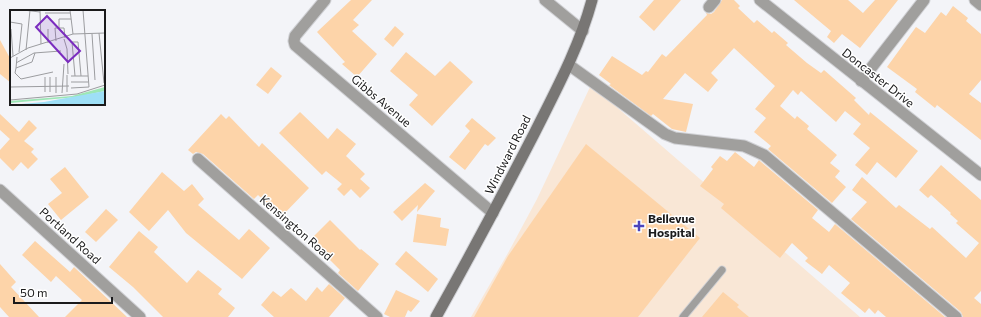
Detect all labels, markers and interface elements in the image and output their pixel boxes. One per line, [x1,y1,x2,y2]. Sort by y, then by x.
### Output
inset map [10,10,105,105]
street label: Doncaster Drive [840,45,918,110]
street label: Gibbs Avenue [349,71,414,129]
street label: Windward Road [481,113,533,196]
street label: Kensington Road [257,192,336,263]
street label: Portland Road [37,204,104,266]
place label: Bellevue Hospital [648,211,695,239]
marker: Bellevue Hospital [633,220,645,232]
scale bar [14,279,112,305]
text: 50 m [20,285,48,299]

